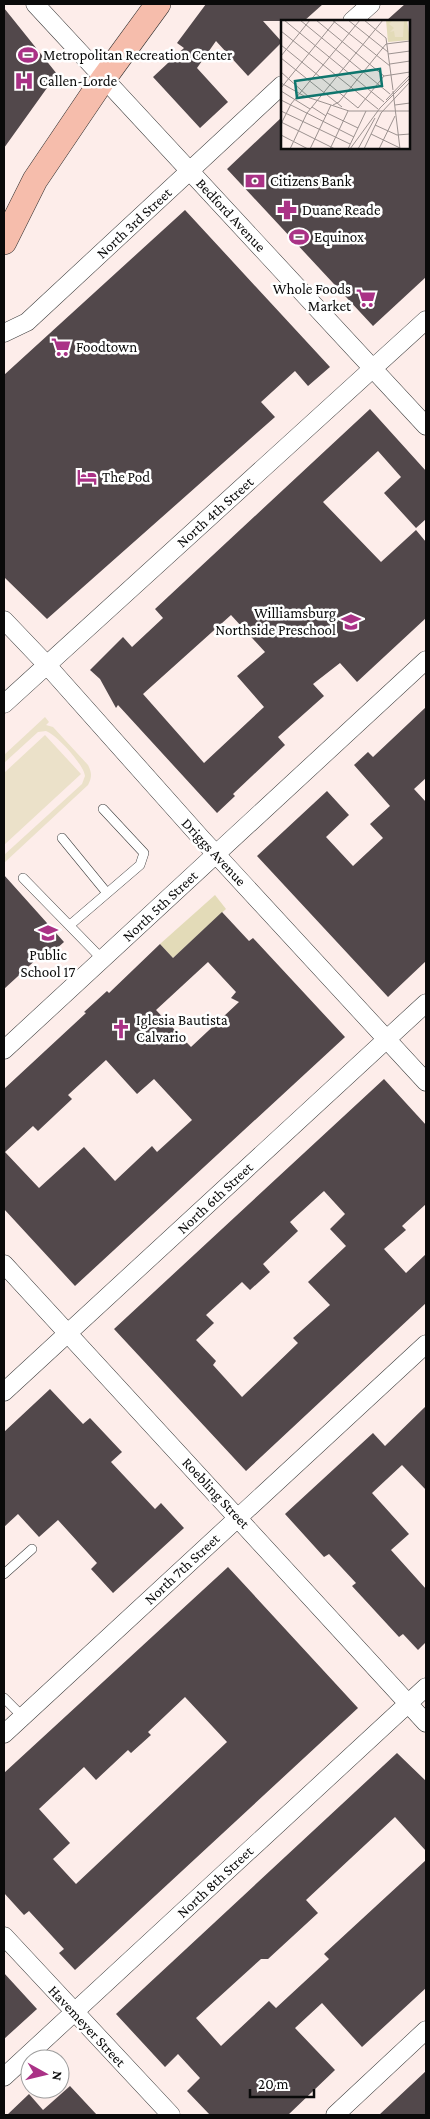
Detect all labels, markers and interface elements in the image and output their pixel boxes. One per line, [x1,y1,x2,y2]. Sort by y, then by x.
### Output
inset map [281,20,410,149]
sports icon: Metropolitan Recreation Center [17,44,39,66]
place label: Metropolitan Recreation Center [43,47,233,64]
hospital icon: Callen-Lorde [13,70,35,92]
place label: Callen-Lorde [39,73,118,89]
bank icon: Citizens Bank [244,170,266,192]
place label: Citizens Bank [270,173,353,189]
street label: Bedford Avenue [193,175,269,255]
street label: North 3rd Street [93,184,175,262]
pharmacy icon: Duane Reade [276,199,298,221]
place label: Duane Reade [302,202,381,218]
sports icon: Equinox [288,226,310,248]
place label: Equinox [314,229,364,246]
place label: Whole Foods Market [273,281,352,314]
supermarket icon: Whole Foods Market [355,287,377,309]
supermarket icon: Foodtown [50,336,72,358]
place label: Foodtown [76,339,137,355]
hotel icon: The Pod [76,466,98,488]
place label: The Pod [102,469,150,485]
street label: North 4th Street [174,473,257,550]
place label: Williamsburg Northside Preschool [215,605,336,638]
school or university icon: Williamsburg Northside Preschool [340,611,362,633]
street label: Driggs Avenue [178,815,250,890]
street label: North 5th Street [119,867,201,945]
school or university icon: Public School 17 [37,922,59,944]
place label: Public School 17 [21,947,75,980]
place label: Iglesia Bautista Calvario [136,1012,228,1045]
church icon: Iglesia Bautista Calvario [110,1018,132,1040]
street label: North 6th Street [174,1158,257,1237]
street label: Roebling Street [178,1454,254,1533]
street label: North 7th Street [141,1530,223,1608]
street label: North 8th Street [174,1842,257,1921]
street label: Havemeyer Street [44,1982,129,2071]
north arrow [20,2049,70,2099]
scale bar [250,2066,314,2098]
text: N [49,2070,66,2082]
text: 20 m [258,2076,289,2092]

